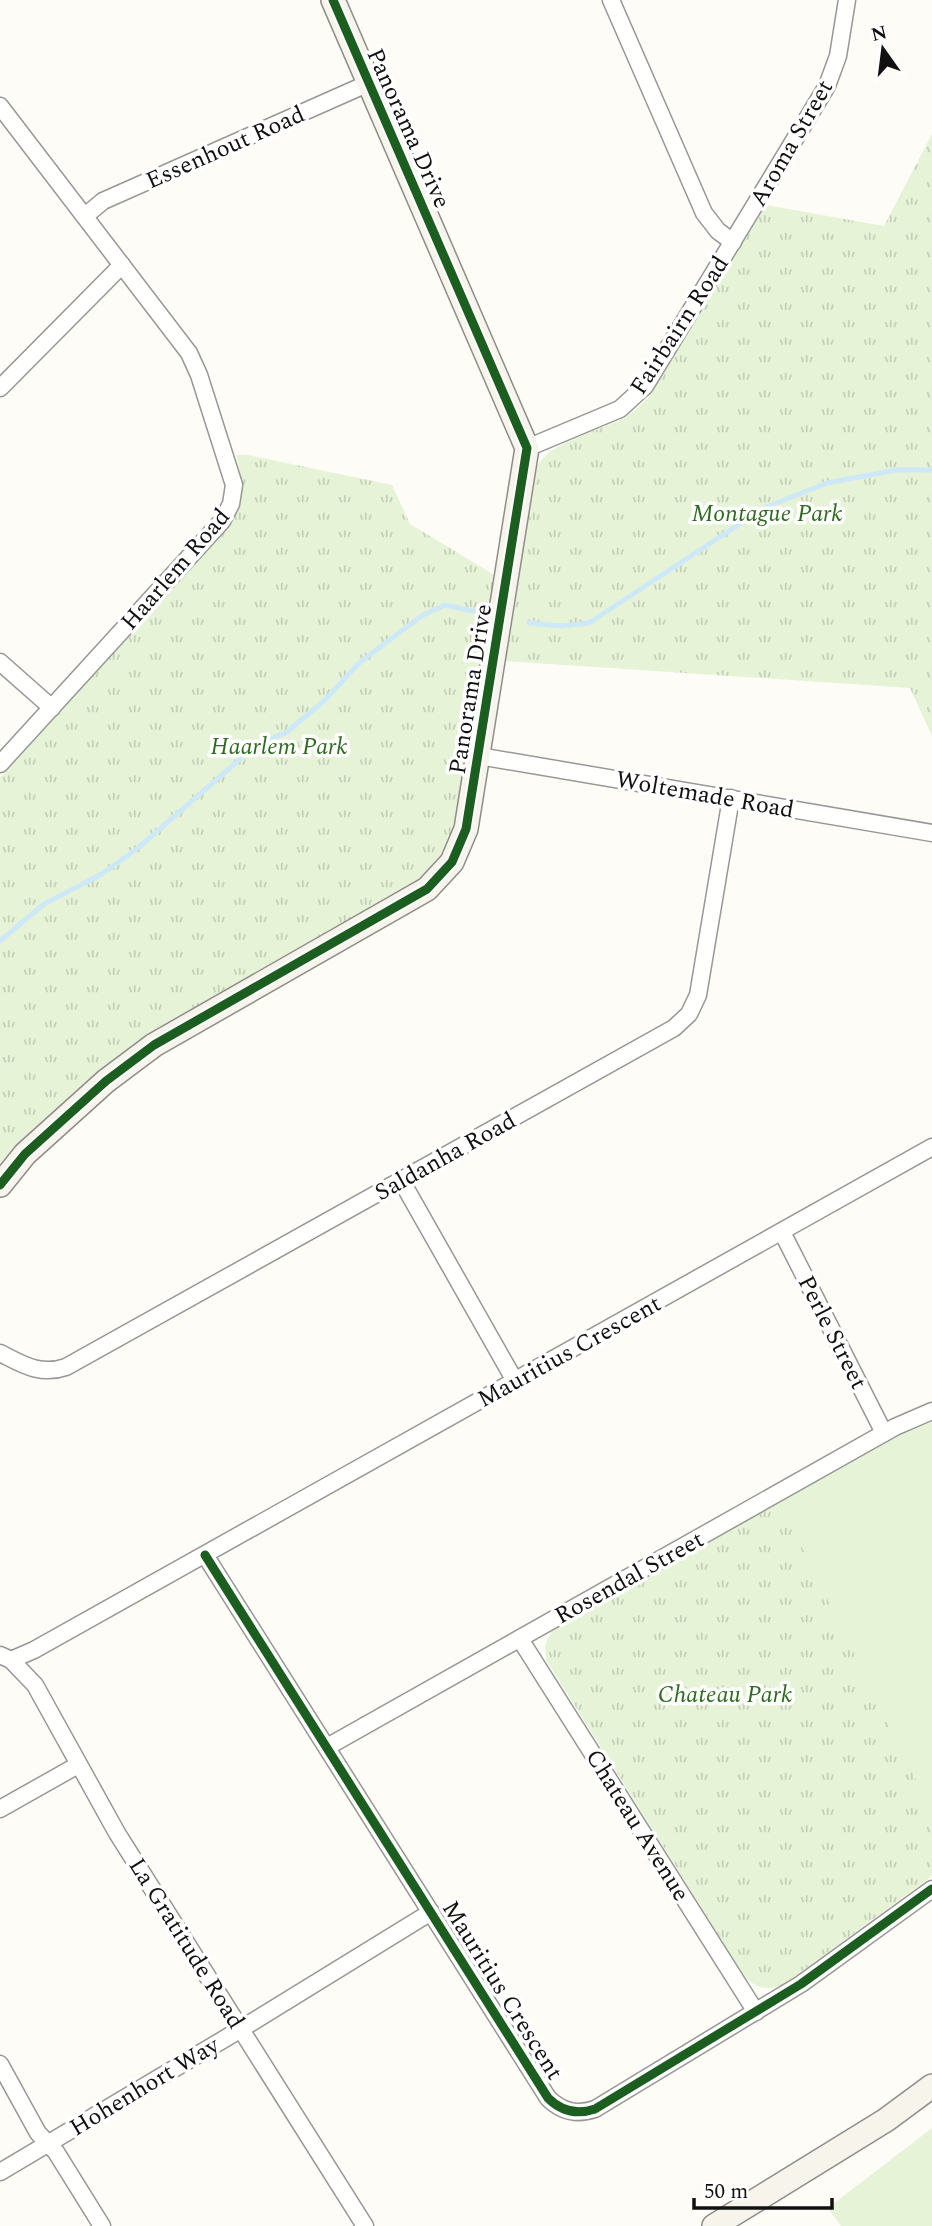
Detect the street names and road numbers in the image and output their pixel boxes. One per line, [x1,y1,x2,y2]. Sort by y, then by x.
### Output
street label: Panorama Drive [357,42,460,214]
street label: Aroma Street [741,73,843,214]
street label: Essenhout Road [140,97,311,199]
street label: Fairbairn Road [621,249,738,402]
street label: Haarlem Road [112,501,239,639]
street label: Panorama Drive [440,601,502,777]
street label: Woltemade Road [613,762,797,828]
street label: Saldanha Road [368,1103,523,1211]
street label: Perle Street [788,1269,876,1396]
street label: Mauritius Crescent [471,1286,668,1417]
street label: Rosendal Street [548,1522,711,1634]
street label: Chateau Avenue [576,1742,698,1909]
street label: La Gratitude Road [119,1851,253,2036]
street label: Mauritius Crescent [432,1894,572,2087]
street label: Hohenhort Way [63,2027,228,2146]

